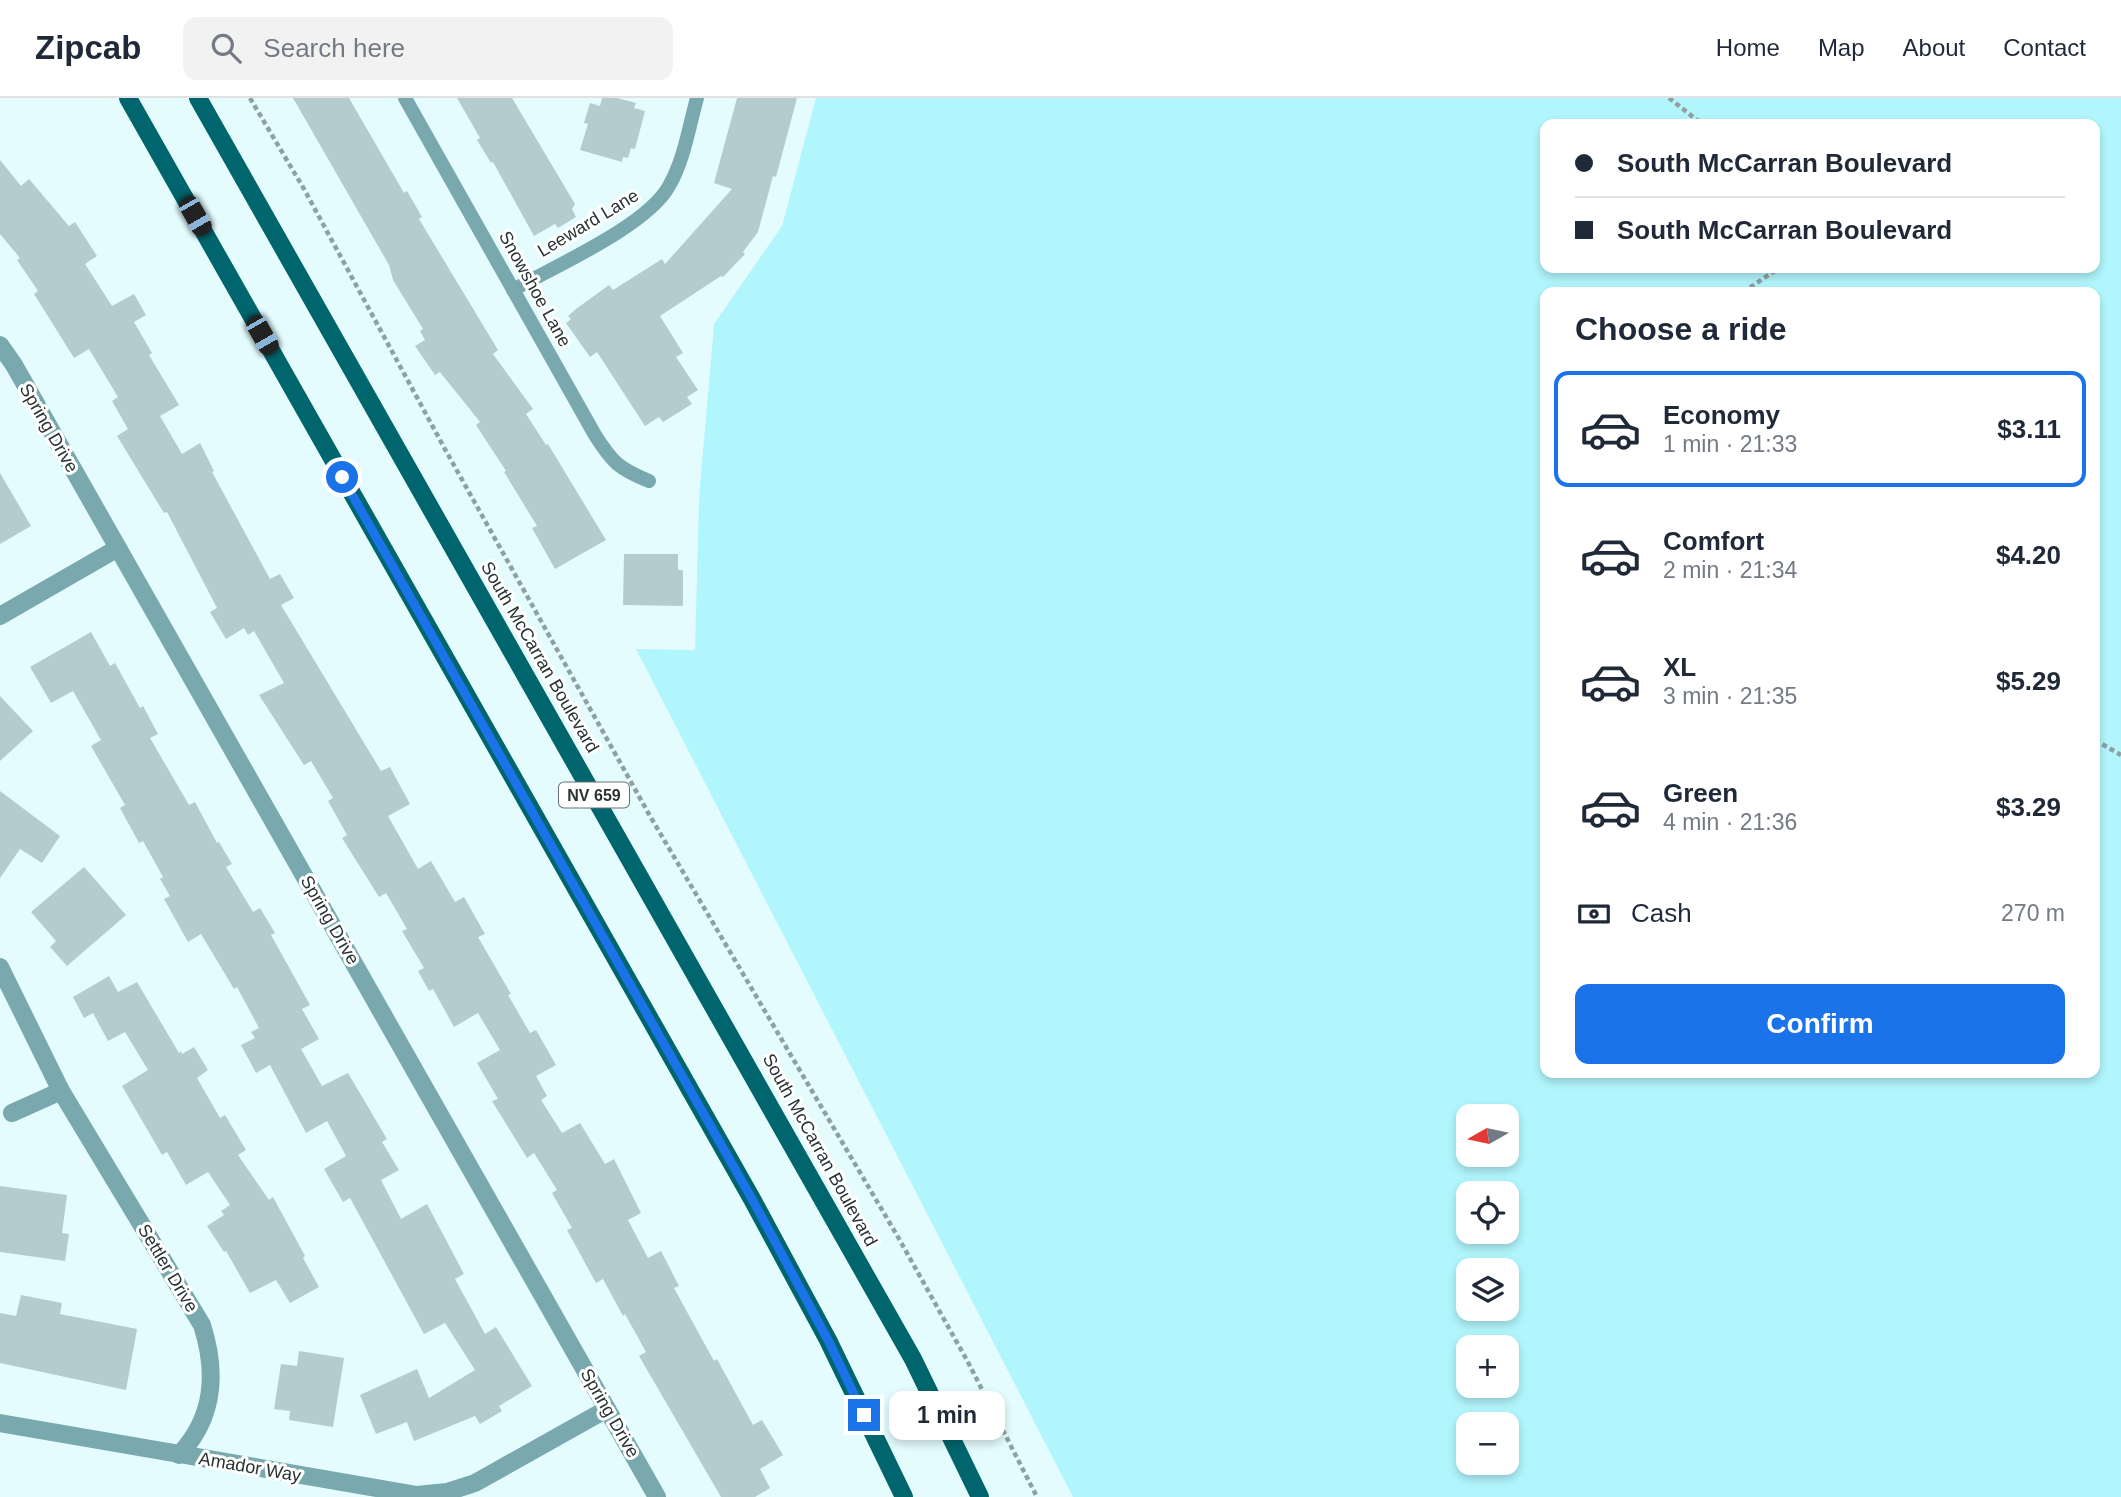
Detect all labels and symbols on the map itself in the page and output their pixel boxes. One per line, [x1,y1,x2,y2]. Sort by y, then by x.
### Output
street label: Leeward Lane [534,185,642,261]
car [176,193,215,239]
street label: Snowshoe Lane [495,228,575,350]
car [243,312,282,358]
street label: Spring Drive [16,380,82,476]
route start [326,461,358,493]
street label: South McCarran Boulevard [477,558,603,756]
road number: NV 659 [559,782,629,808]
street label: Spring Drive [297,872,363,968]
street label: South McCarran Boulevard [759,1050,881,1250]
north arrow [1456,1104,1519,1167]
street label: Settler Drive [134,1220,202,1316]
street label: Spring Drive [577,1365,643,1461]
callout: 1 min [888,1390,1004,1440]
route end [848,1399,880,1431]
street label: Amador Way [197,1448,303,1486]

